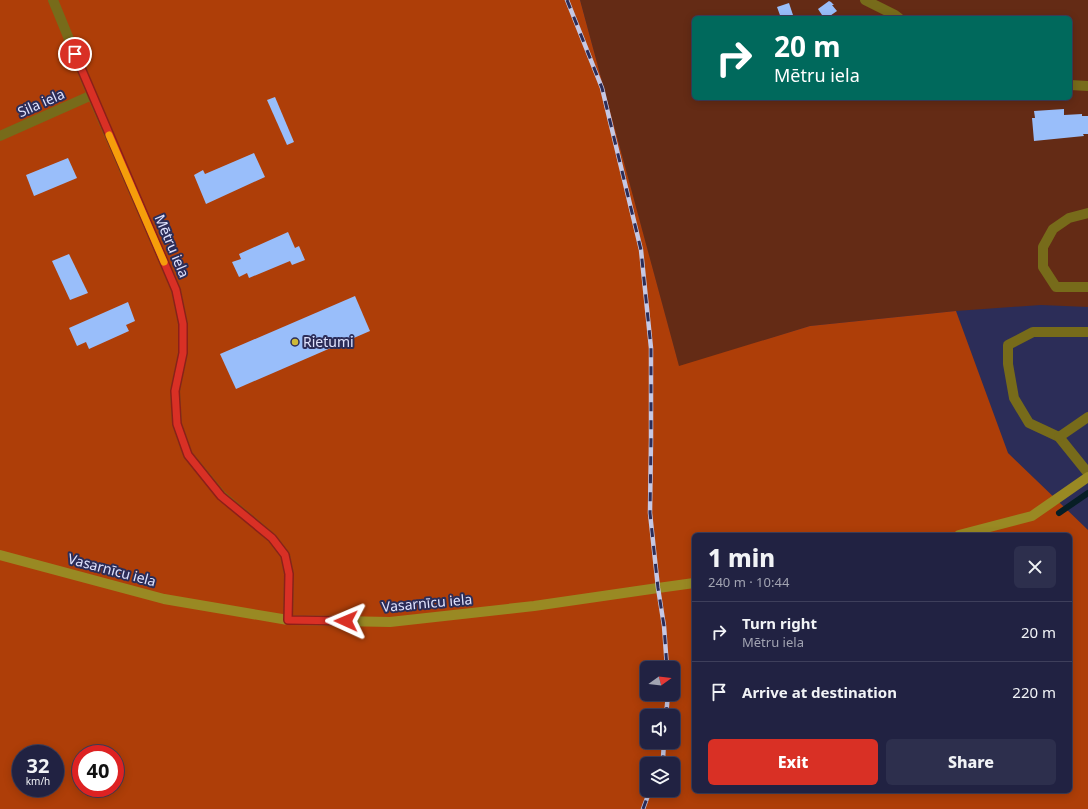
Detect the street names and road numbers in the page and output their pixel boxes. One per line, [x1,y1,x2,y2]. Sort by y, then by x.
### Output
street label: Sila iela [14,84,67,121]
street label: Mētru iela [151,211,194,280]
street label: Vasarnīcu iela [66,549,158,590]
street label: Vasarnīcu iela [381,589,473,616]

